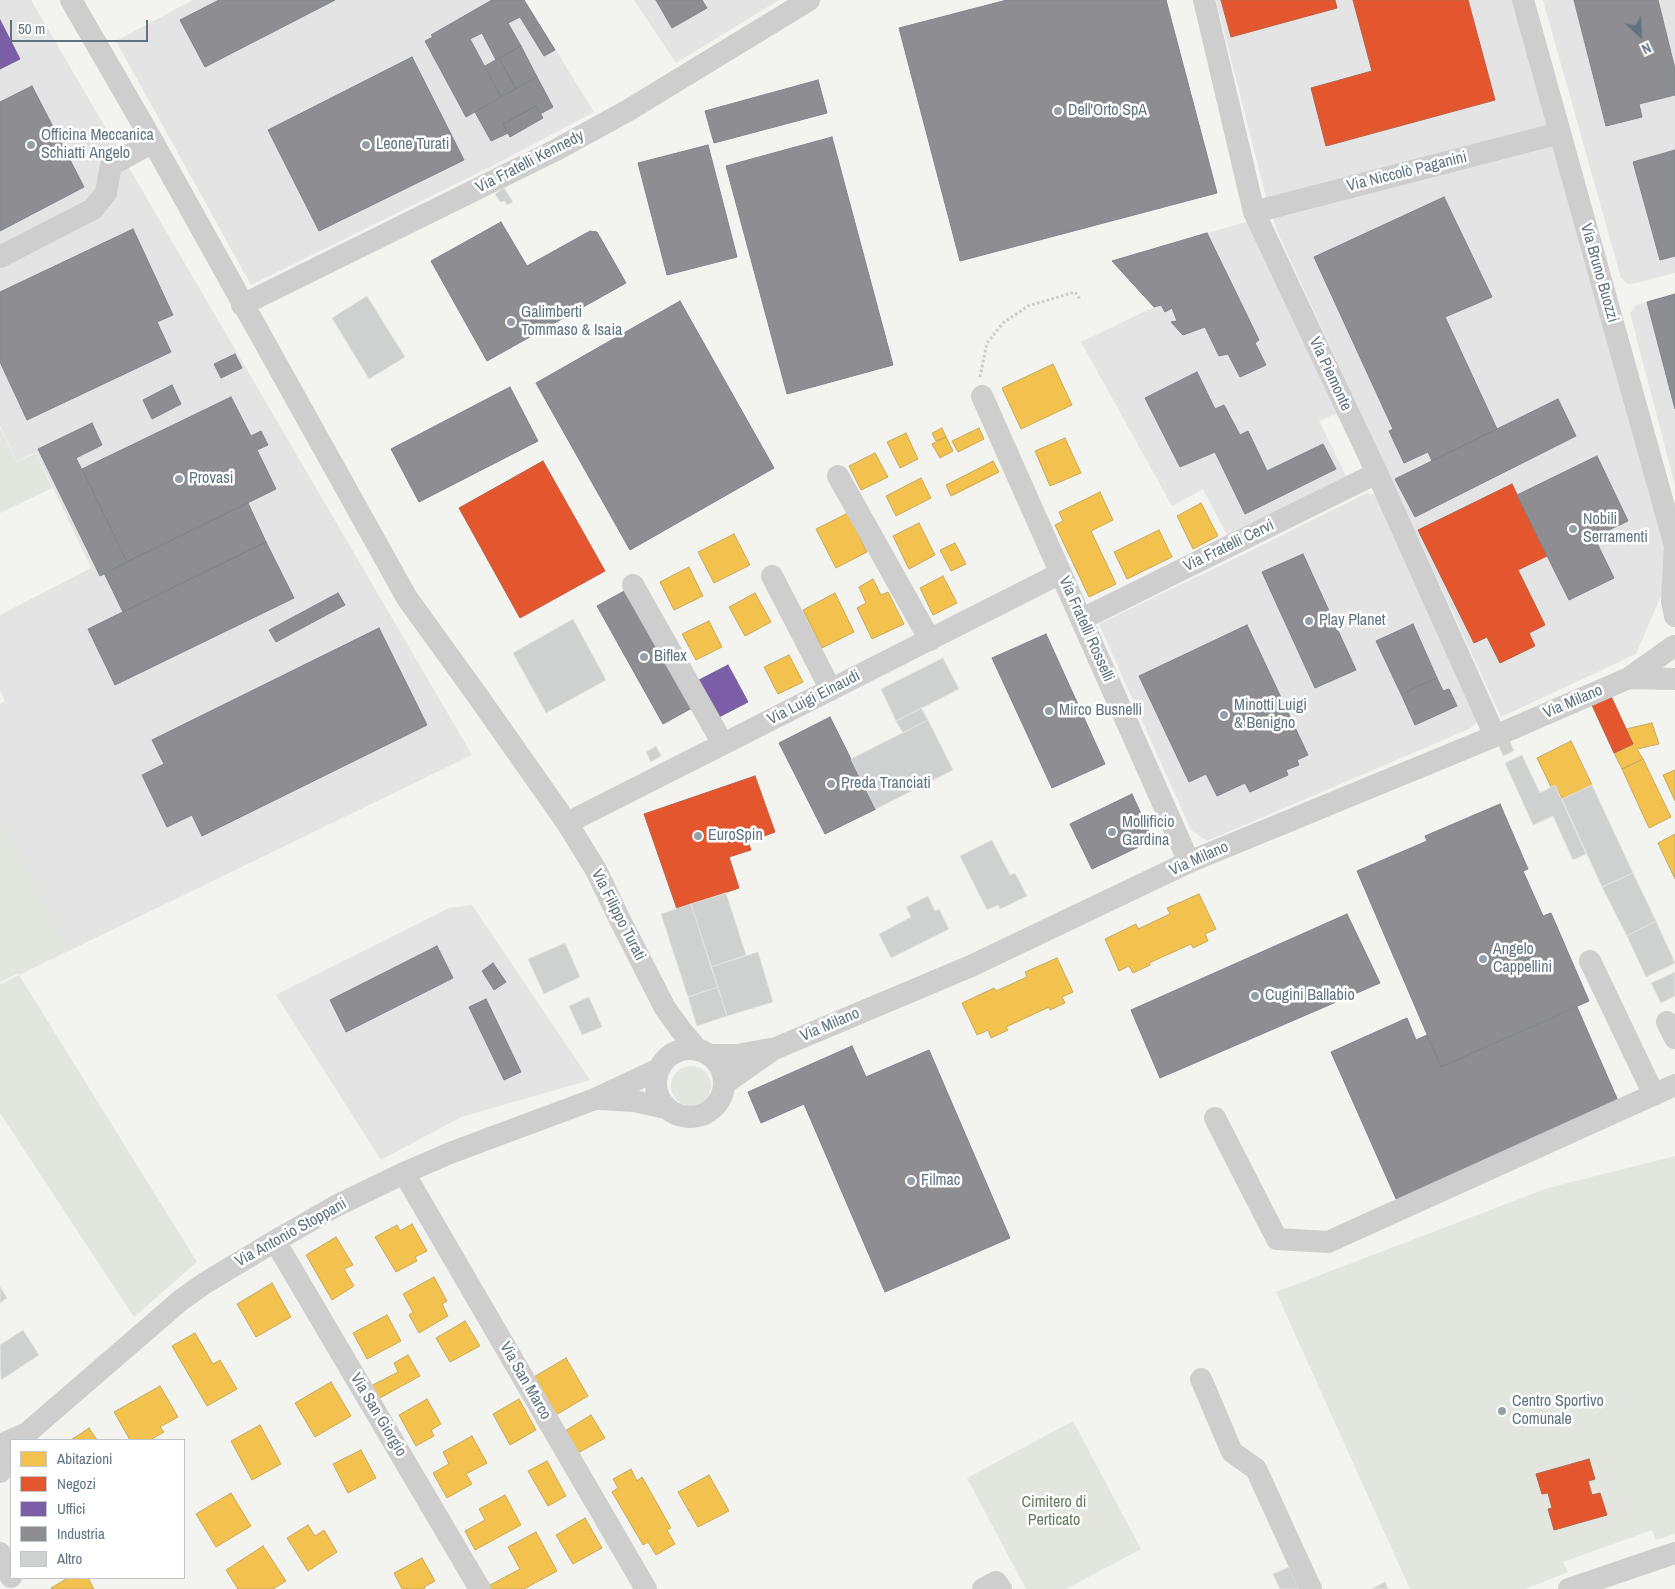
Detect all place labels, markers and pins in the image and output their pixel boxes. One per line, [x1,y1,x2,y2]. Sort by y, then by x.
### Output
place label: Dell'Orto SpA [1068,101,1147,121]
marker: Dell'Orto SpA [1052,105,1064,117]
place label: Officina Meccanica Schiatti Angelo [41,126,154,164]
place label: Leone Turati [376,135,449,155]
marker: Officina Meccanica Schiatti Angelo [25,139,37,151]
marker: Leone Turati [360,139,372,151]
place label: Galimberti Tommaso & Isaia [521,303,622,341]
marker: Galimberti Tommaso & Isaia [505,316,517,328]
place label: Provasi [189,469,233,489]
marker: Provasi [173,473,185,485]
place label: Nobili Serramenti [1583,510,1648,548]
marker: Nobili Serramenti [1567,523,1579,535]
place label: Play Planet [1319,611,1385,631]
marker: Play Planet [1303,615,1315,627]
place label: Biflex [654,647,687,667]
marker: Biflex [638,651,650,663]
place label: Minotti Luigi & Benigno [1234,696,1307,734]
place label: Mirco Busnelli [1059,701,1142,721]
marker: Mirco Busnelli [1043,705,1055,717]
marker: Minotti Luigi & Benigno [1218,709,1230,721]
place label: Preda Tranciati [841,774,931,794]
marker: Preda Tranciati [825,778,837,790]
place label: Mollificio Gardina [1122,813,1174,851]
place label: EuroSpin [708,826,763,846]
marker: Mollificio Gardina [1106,826,1118,838]
marker: EuroSpin [692,830,704,842]
place label: Angelo Cappellini [1493,940,1552,978]
marker: Angelo Cappellini [1477,953,1489,965]
place label: Cugini Ballabio [1265,986,1355,1006]
marker: Cugini Ballabio [1249,990,1261,1002]
place label: Filmac [921,1171,960,1191]
marker: Filmac [905,1175,917,1187]
place label: Centro Sportivo Comunale [1512,1392,1604,1430]
marker: Centro Sportivo Comunale [1496,1405,1508,1417]

